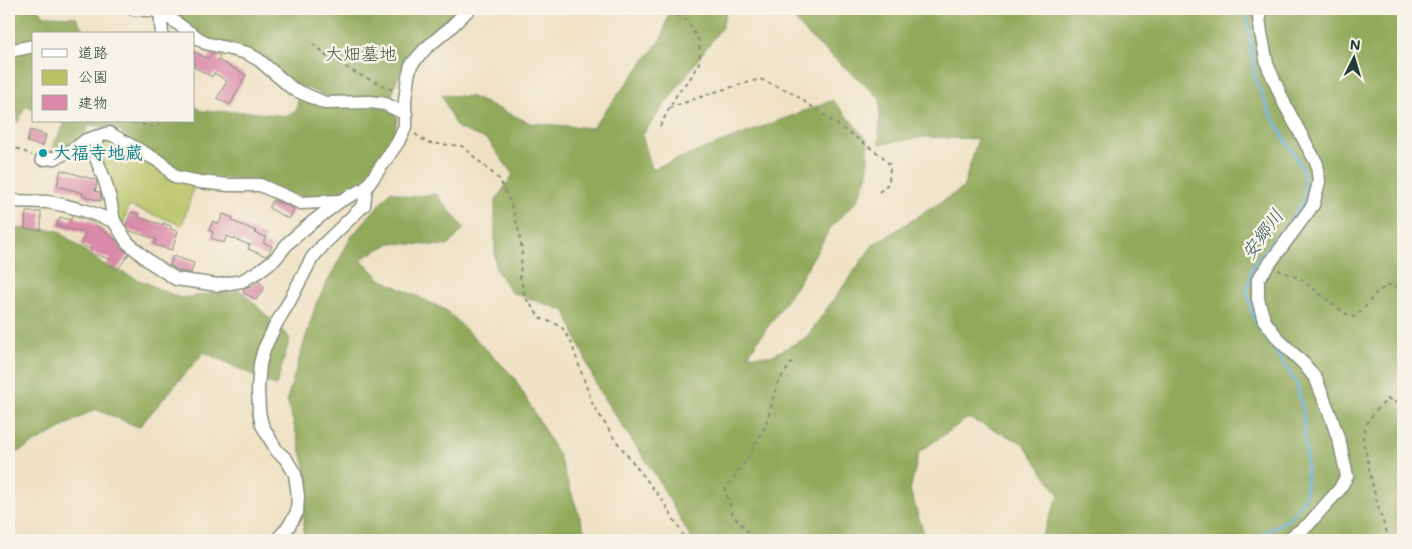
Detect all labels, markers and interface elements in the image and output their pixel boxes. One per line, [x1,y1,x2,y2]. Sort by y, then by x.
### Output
legend [32,32,195,122]
north arrow [1330,32,1380,82]
text: N [1349,35,1361,54]
park label: 大畑墓地 [325,41,397,65]
text: 道路 [78,42,108,62]
text: 公園 [78,66,108,86]
text: 建物 [78,92,108,112]
place label: 大福寺地蔵 [53,140,143,164]
marker: 大福寺地蔵 [37,147,49,159]
water label: 安郷川 [1235,203,1288,264]

